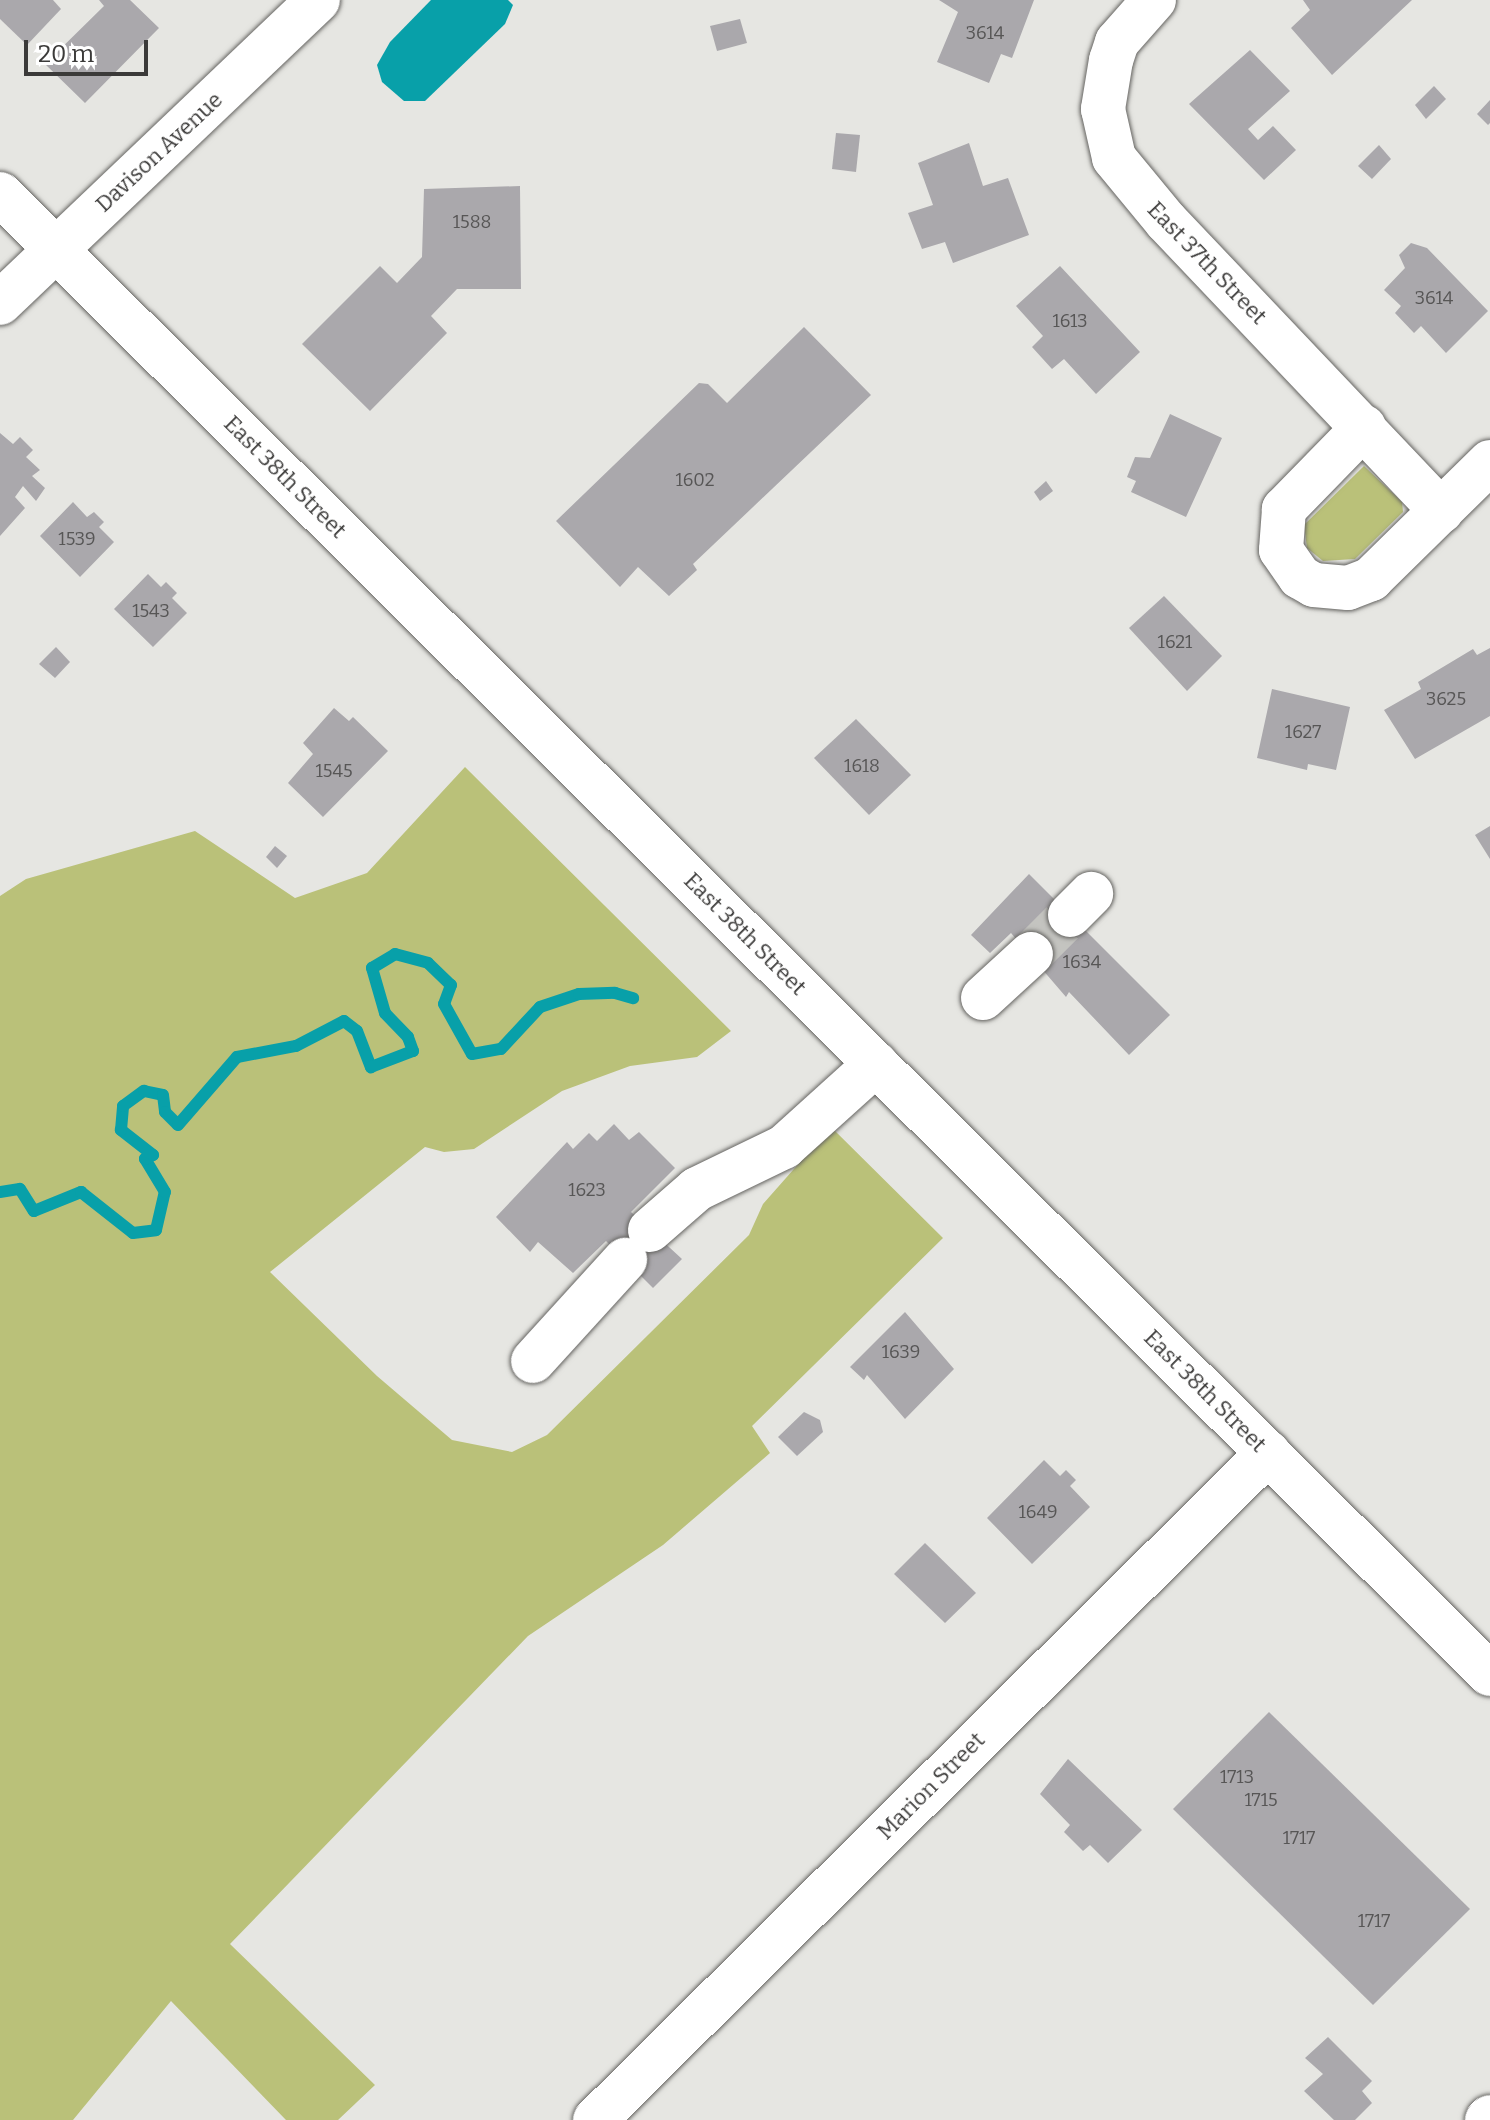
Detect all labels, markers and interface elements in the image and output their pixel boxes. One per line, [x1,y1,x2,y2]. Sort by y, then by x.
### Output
house number: 3614 [966,22,1004,44]
scale bar [28,24,152,74]
text: 20 m [38,40,94,68]
street label: Davison Avenue [90,87,228,217]
street label: East 37th Street [1142,196,1272,330]
house number: 1588 [453,211,491,233]
house number: 3614 [1415,287,1453,309]
house number: 1613 [1052,310,1088,332]
street label: East 38th Street [219,411,351,543]
house number: 1602 [675,469,715,491]
house number: 1539 [58,528,96,550]
house number: 1543 [132,600,170,622]
house number: 1621 [1158,631,1192,653]
house number: 3625 [1426,688,1466,710]
house number: 1627 [1285,721,1321,743]
house number: 1618 [844,755,880,777]
house number: 1545 [315,760,353,782]
street label: East 38th Street [679,868,811,1000]
house number: 1634 [1063,951,1101,973]
house number: 1623 [568,1179,606,1201]
street label: East 38th Street [1139,1325,1271,1457]
house number: 1639 [882,1341,920,1363]
house number: 1649 [1019,1501,1057,1523]
street label: Marion Street [872,1727,990,1845]
house number: 1713 [1220,1766,1254,1788]
house number: 1715 [1244,1789,1278,1811]
house number: 1717 [1283,1827,1315,1849]
house number: 1717 [1358,1910,1390,1932]

